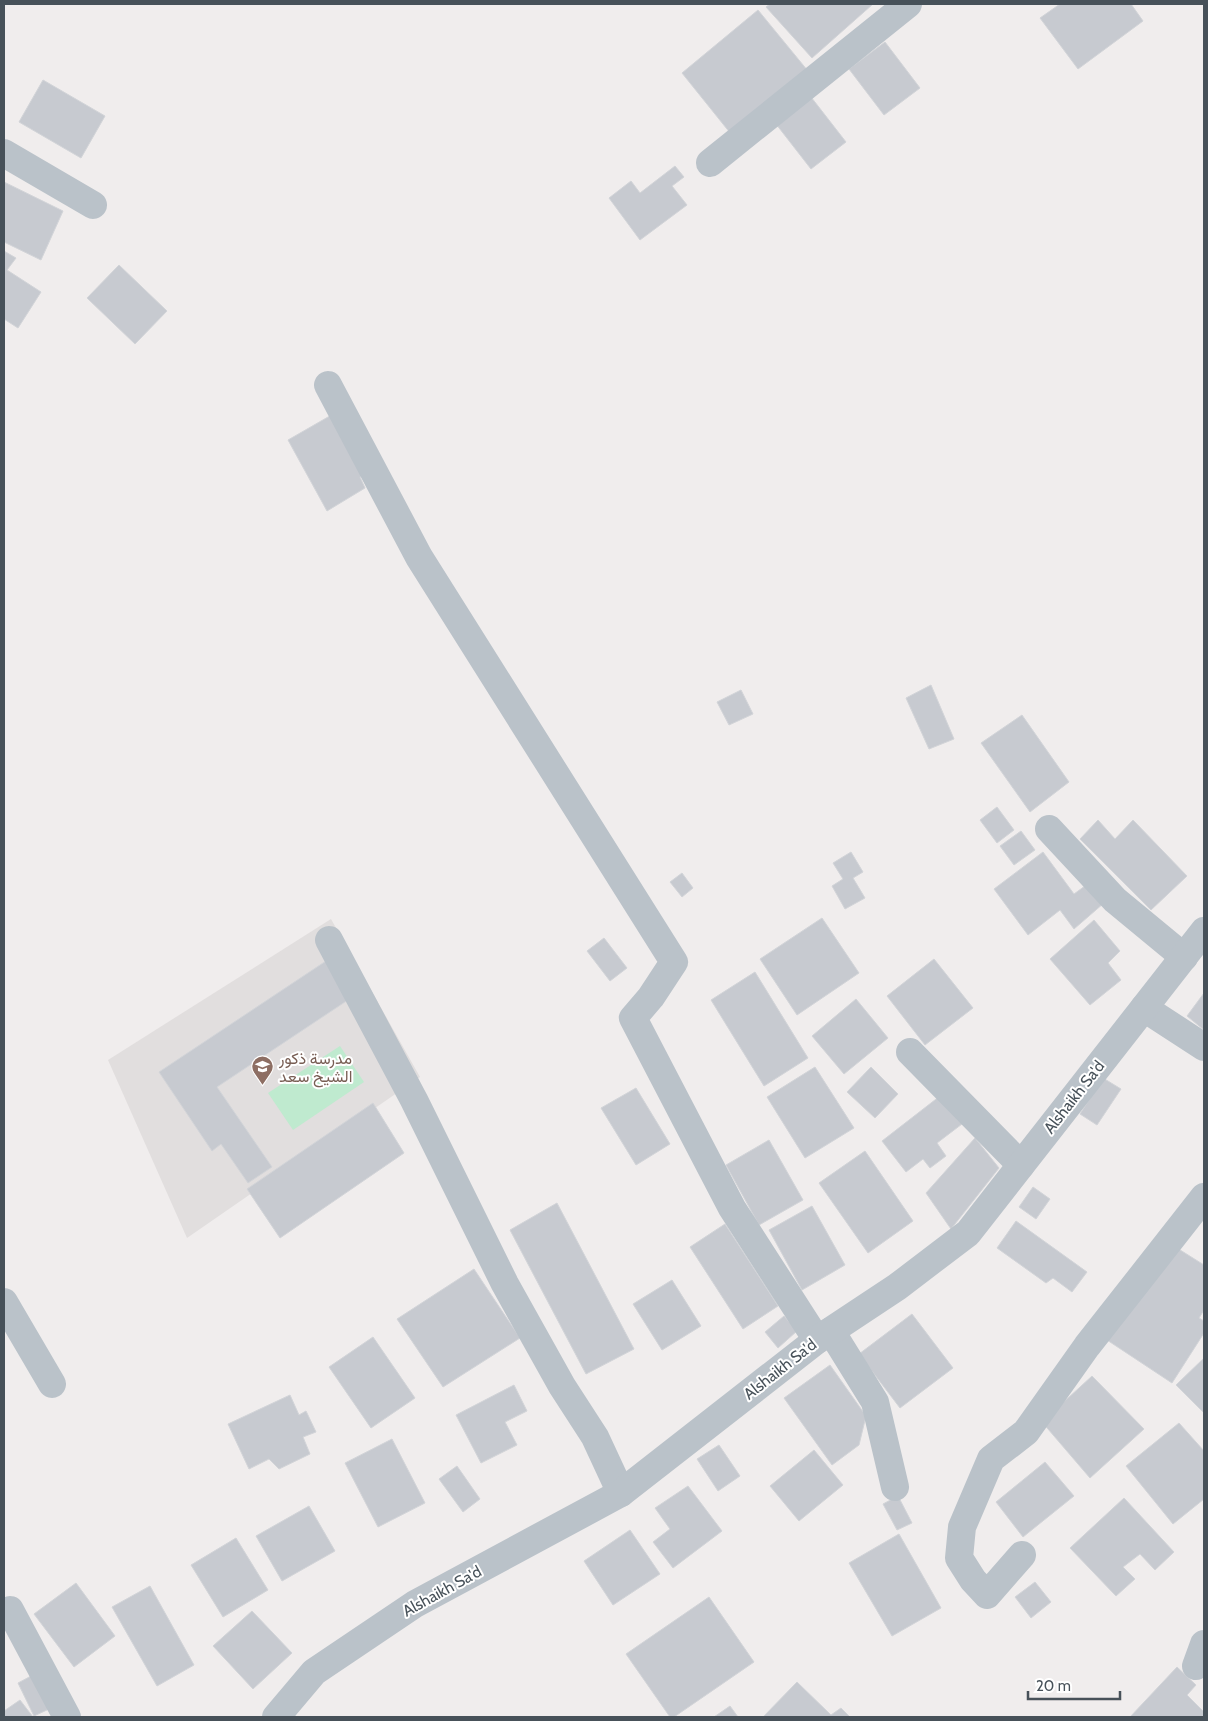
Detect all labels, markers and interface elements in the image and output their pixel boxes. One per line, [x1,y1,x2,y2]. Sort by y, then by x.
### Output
place label: مدرسة ذكور الشيخ سعد [278,1049,352,1088]
school or university icon: مدرسة ذكور الشيخ سعد [251,1055,275,1086]
street label: Alshaikh Sa'd [1040,1057,1108,1137]
street label: Alshaikh Sa'd [740,1335,820,1403]
street label: Alshaikh Sa'd [399,1562,485,1620]
scale bar [1028,1668,1120,1700]
text: 20 m [1036,1677,1071,1695]

